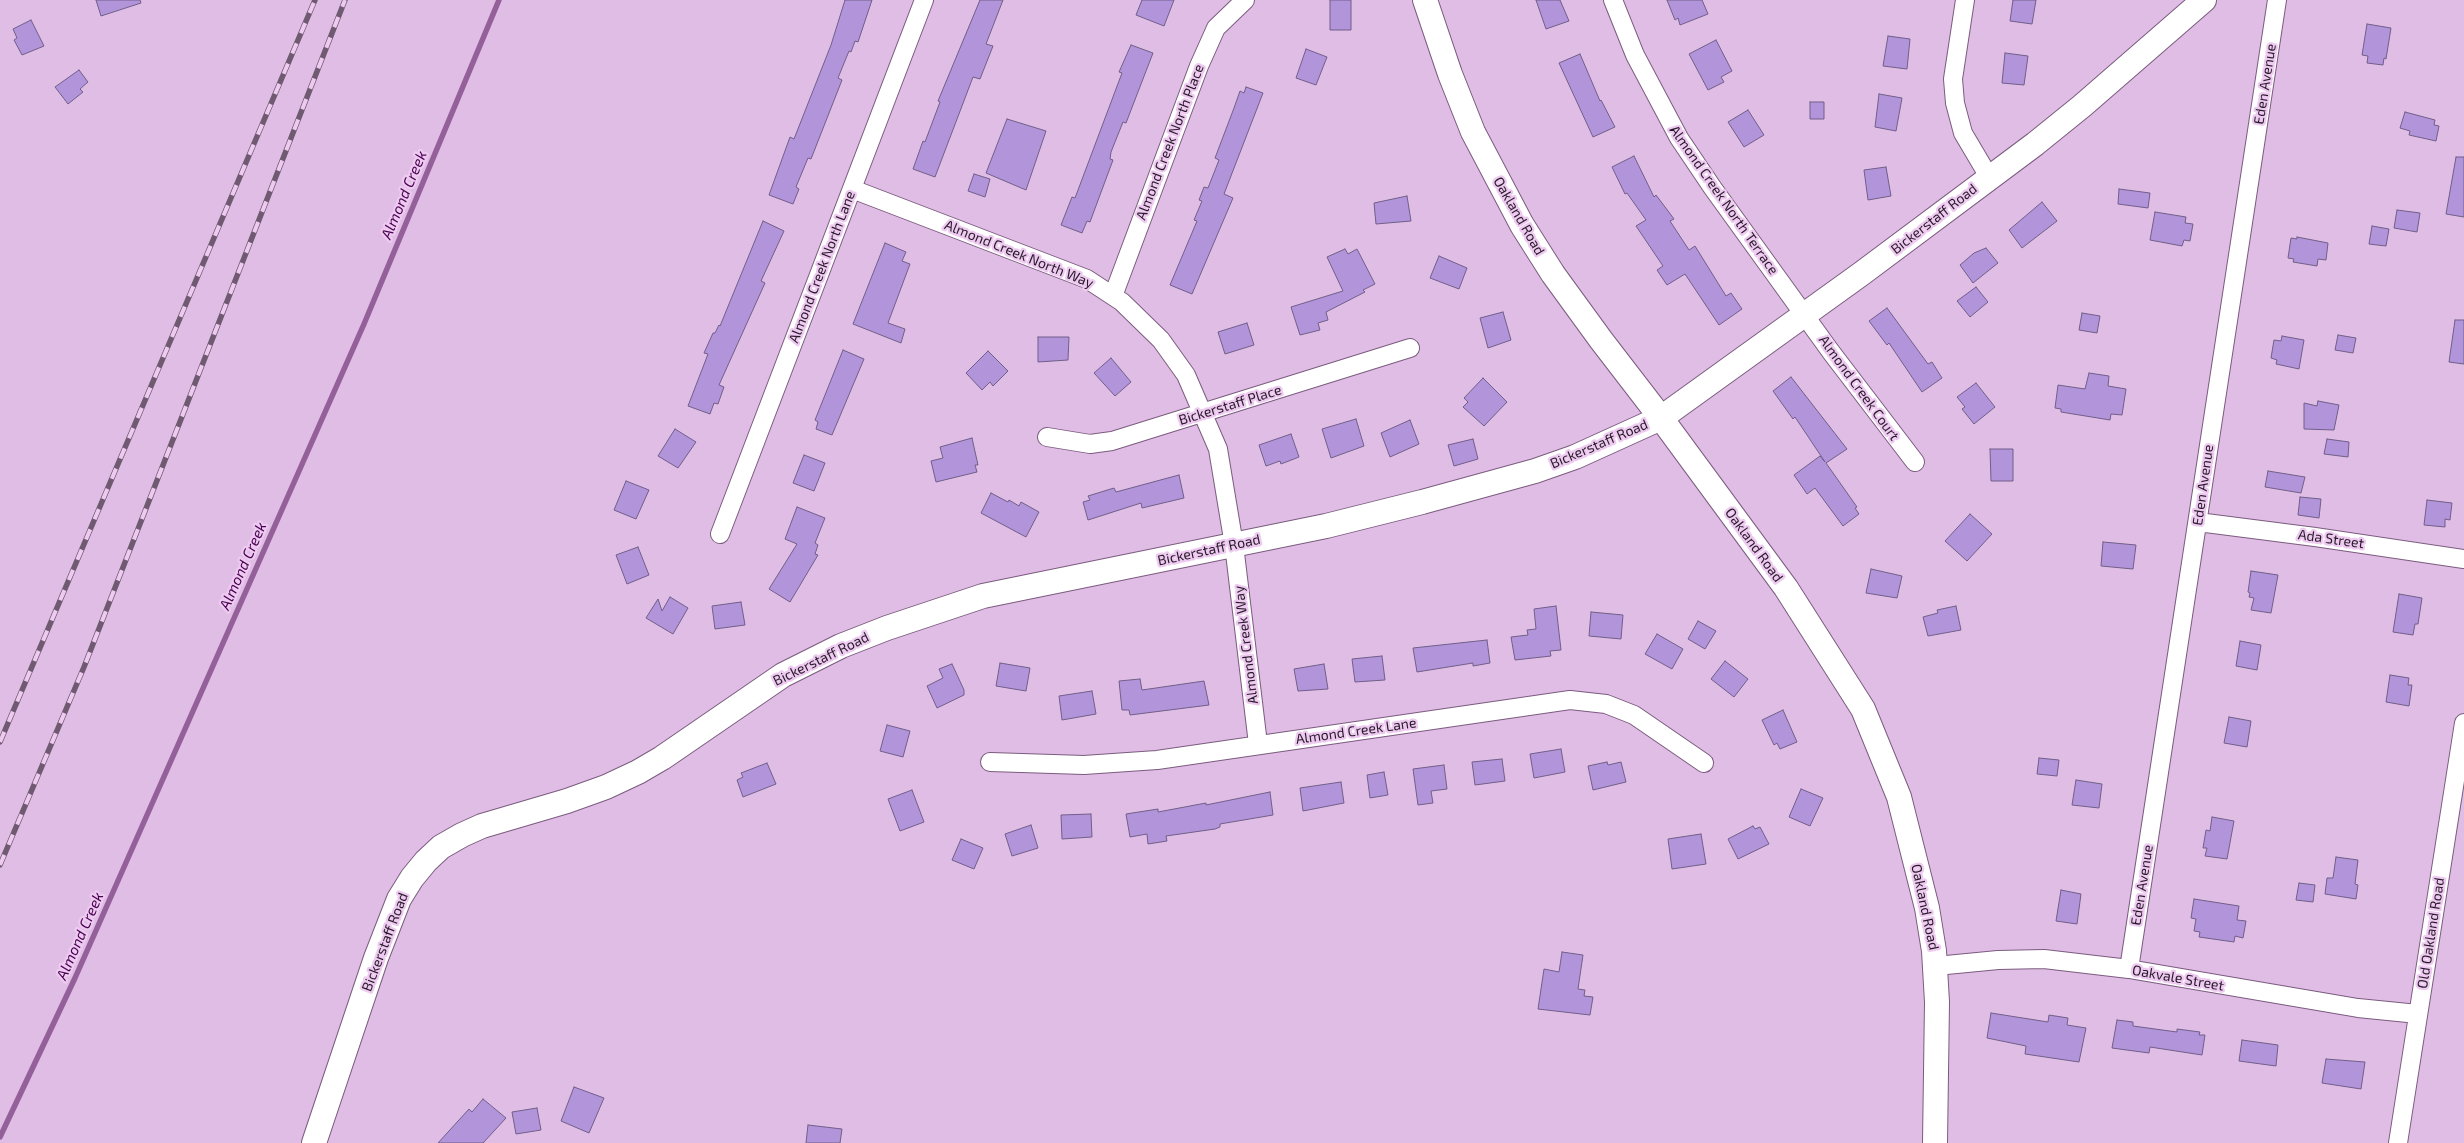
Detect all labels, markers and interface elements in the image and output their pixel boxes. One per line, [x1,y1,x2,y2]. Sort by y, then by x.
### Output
street label: Eden Avenue [2250,42,2280,126]
street label: Almond Creek North Place [1133,62,1207,222]
street label: Almond Creek North Terrace [1666,122,1782,278]
water label: Almond Creek [377,148,431,242]
street label: Oakland Road [1490,174,1548,258]
street label: Bickerstaff Road [1888,180,1980,258]
street label: Almond Creek North Lane [785,189,859,345]
street label: Almond Creek North Way [942,216,1096,292]
street label: Almond Creek Court [1815,332,1903,444]
street label: Bickerstaff Place [1177,381,1283,429]
street label: Bickerstaff Road [1548,416,1650,472]
street label: Eden Avenue [2189,443,2217,527]
street label: Oakland Road [1721,505,1787,585]
water label: Almond Creek [216,519,270,613]
street label: Ada Street [2297,526,2365,552]
street label: Bickerstaff Road [1156,531,1262,569]
street label: Almond Creek Way [1230,585,1262,705]
street label: Bickerstaff Road [770,629,872,689]
street label: Almond Creek Lane [1295,714,1417,748]
street label: Eden Avenue [2127,843,2157,927]
street label: Oakland Road [1908,862,1942,952]
street label: Old Oakland Road [2414,876,2448,990]
water label: Almond Creek [53,889,107,983]
street label: Bickerstaff Road [358,890,412,994]
street label: Oakvale Street [2131,962,2225,994]

